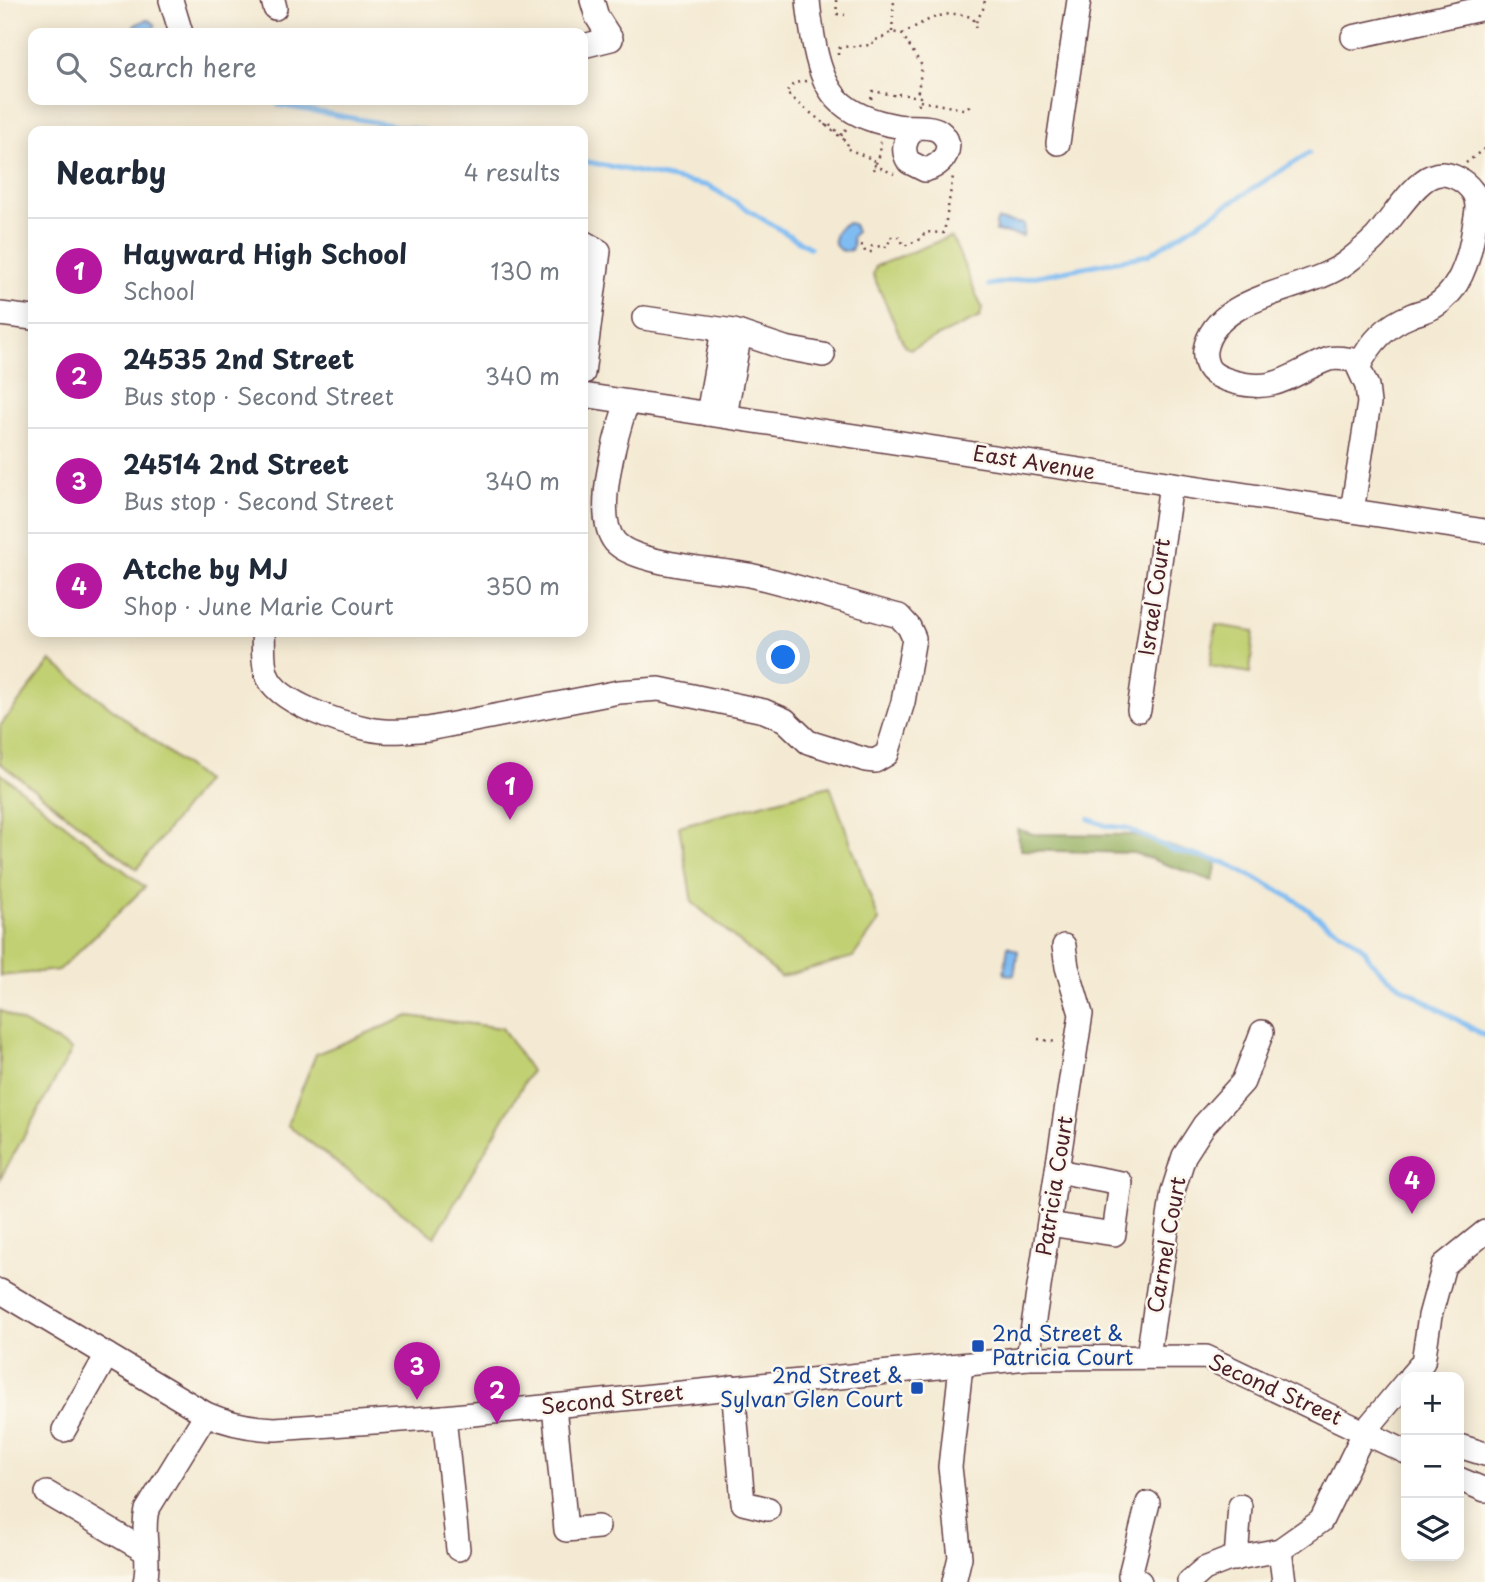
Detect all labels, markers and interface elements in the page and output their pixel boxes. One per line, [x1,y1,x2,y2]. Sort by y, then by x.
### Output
search box [28,28,588,105]
text: Search here [108,47,257,86]
icon: search [52,48,90,86]
text: Nearby [56,149,166,194]
text: 4 results [464,154,560,189]
text: Hayward High School [123,234,407,273]
text: 1 [74,253,85,288]
text: 130 m [490,253,560,288]
text: School [123,273,195,308]
text: 24535 2nd Street [123,339,354,378]
text: 2 [71,358,87,393]
text: 340 m [485,358,560,393]
text: Bus stop · Second Street [123,378,394,413]
street label: East Avenue [971,436,1098,486]
text: 24514 2nd Street [123,444,349,483]
text: 3 [71,463,87,498]
text: 340 m [485,463,560,498]
text: Bus stop · Second Street [123,483,394,518]
street label: Israel Court [1129,536,1177,657]
text: Atche by MJ [123,549,288,588]
text: 4 [71,568,87,603]
text: 350 m [485,568,560,603]
text: Shop · June Marie Court [123,588,394,623]
your location [766,640,800,674]
pin: 1 [487,762,533,820]
street label: Patricia Court [1026,1113,1080,1258]
pin: 4 [1389,1156,1435,1214]
street label: Carmel Court [1137,1174,1193,1315]
place label: 2nd Street & Patricia Court [992,1316,1133,1372]
marker: 2nd Street & Patricia Court [970,1338,986,1354]
pin: 3 [394,1342,440,1400]
street label: Second Street [1204,1344,1348,1432]
place label: 2nd Street & Sylvan Glen Court [720,1358,903,1414]
pin: 2 [474,1366,520,1424]
map controls [1401,1372,1464,1561]
button: + [1401,1372,1464,1435]
street label: Second Street [539,1375,685,1421]
marker: 2nd Street & Sylvan Glen Court [909,1380,925,1396]
button: − [1401,1435,1464,1498]
button: layers [1401,1498,1464,1561]

